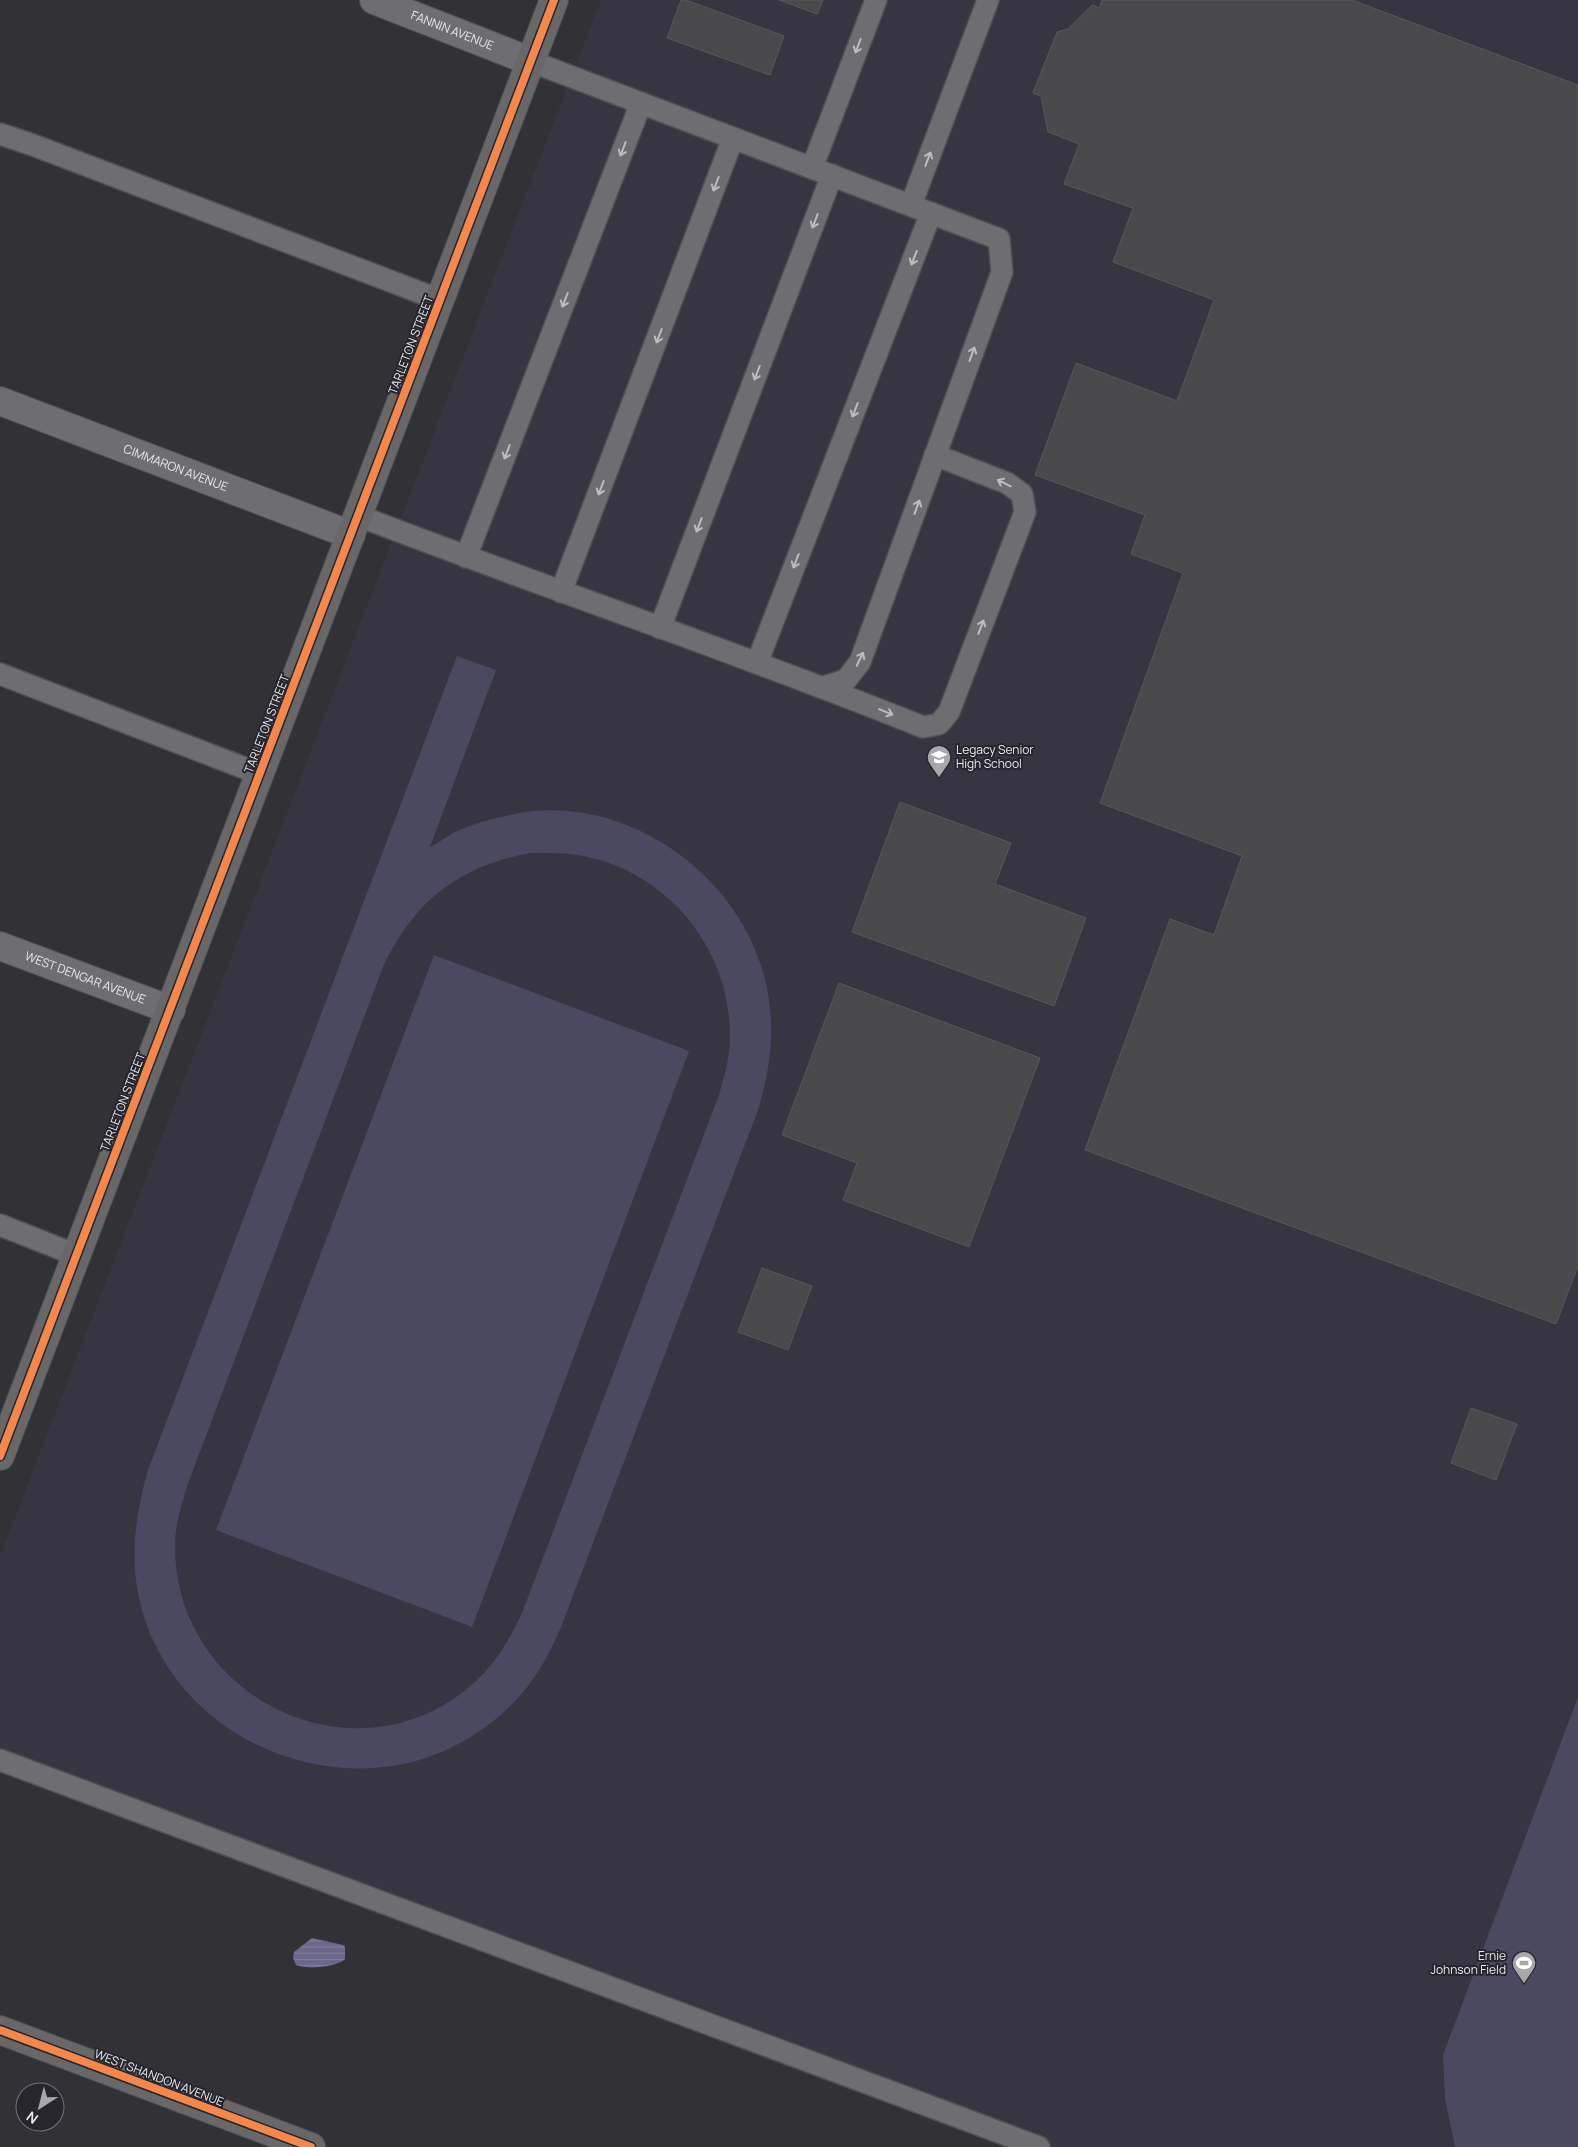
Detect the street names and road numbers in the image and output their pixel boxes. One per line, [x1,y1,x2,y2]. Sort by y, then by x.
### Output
street label: FANNIN AVENUE [408,6,497,54]
street label: TARLETON STREET [384,292,437,397]
street label: CIMMARON AVENUE [121,440,231,495]
street label: TARLETON STREET [240,671,293,776]
street label: WEST DENGAR AVENUE [23,947,148,1008]
street label: TARLETON STREET [96,1049,149,1154]
street label: WEST SHANDON AVENUE [92,2045,227,2110]

